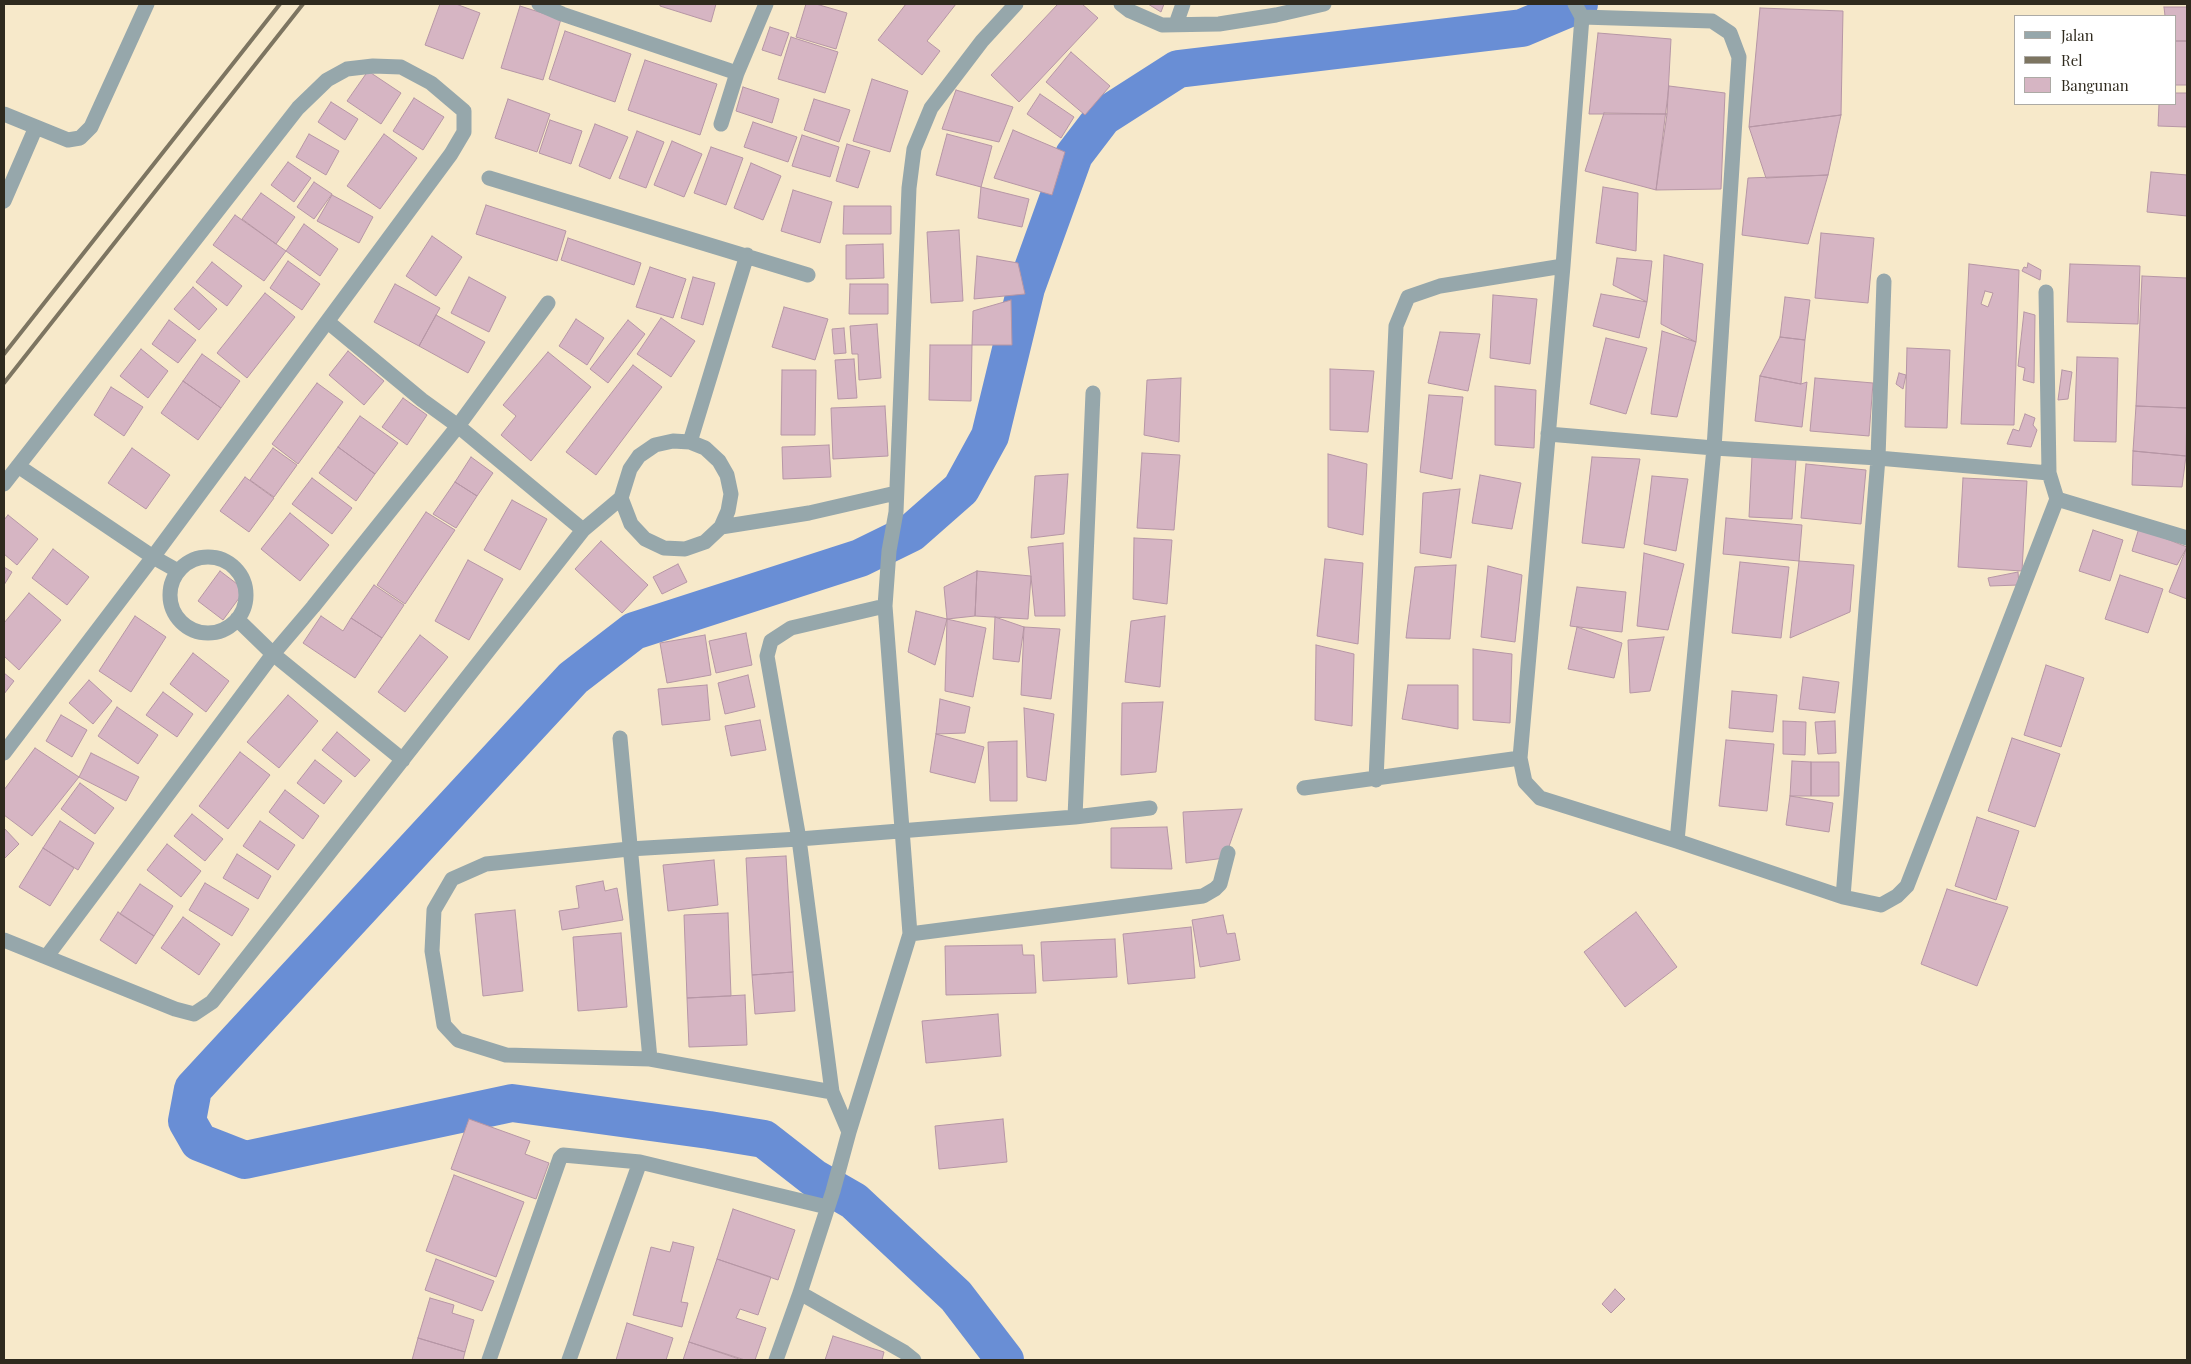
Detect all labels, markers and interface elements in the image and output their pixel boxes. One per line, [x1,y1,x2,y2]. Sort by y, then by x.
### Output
legend [2014,15,2176,105]
text: Jalan [2061,25,2094,45]
text: Rel [2061,50,2083,70]
text: Bangunan [2061,75,2129,95]

